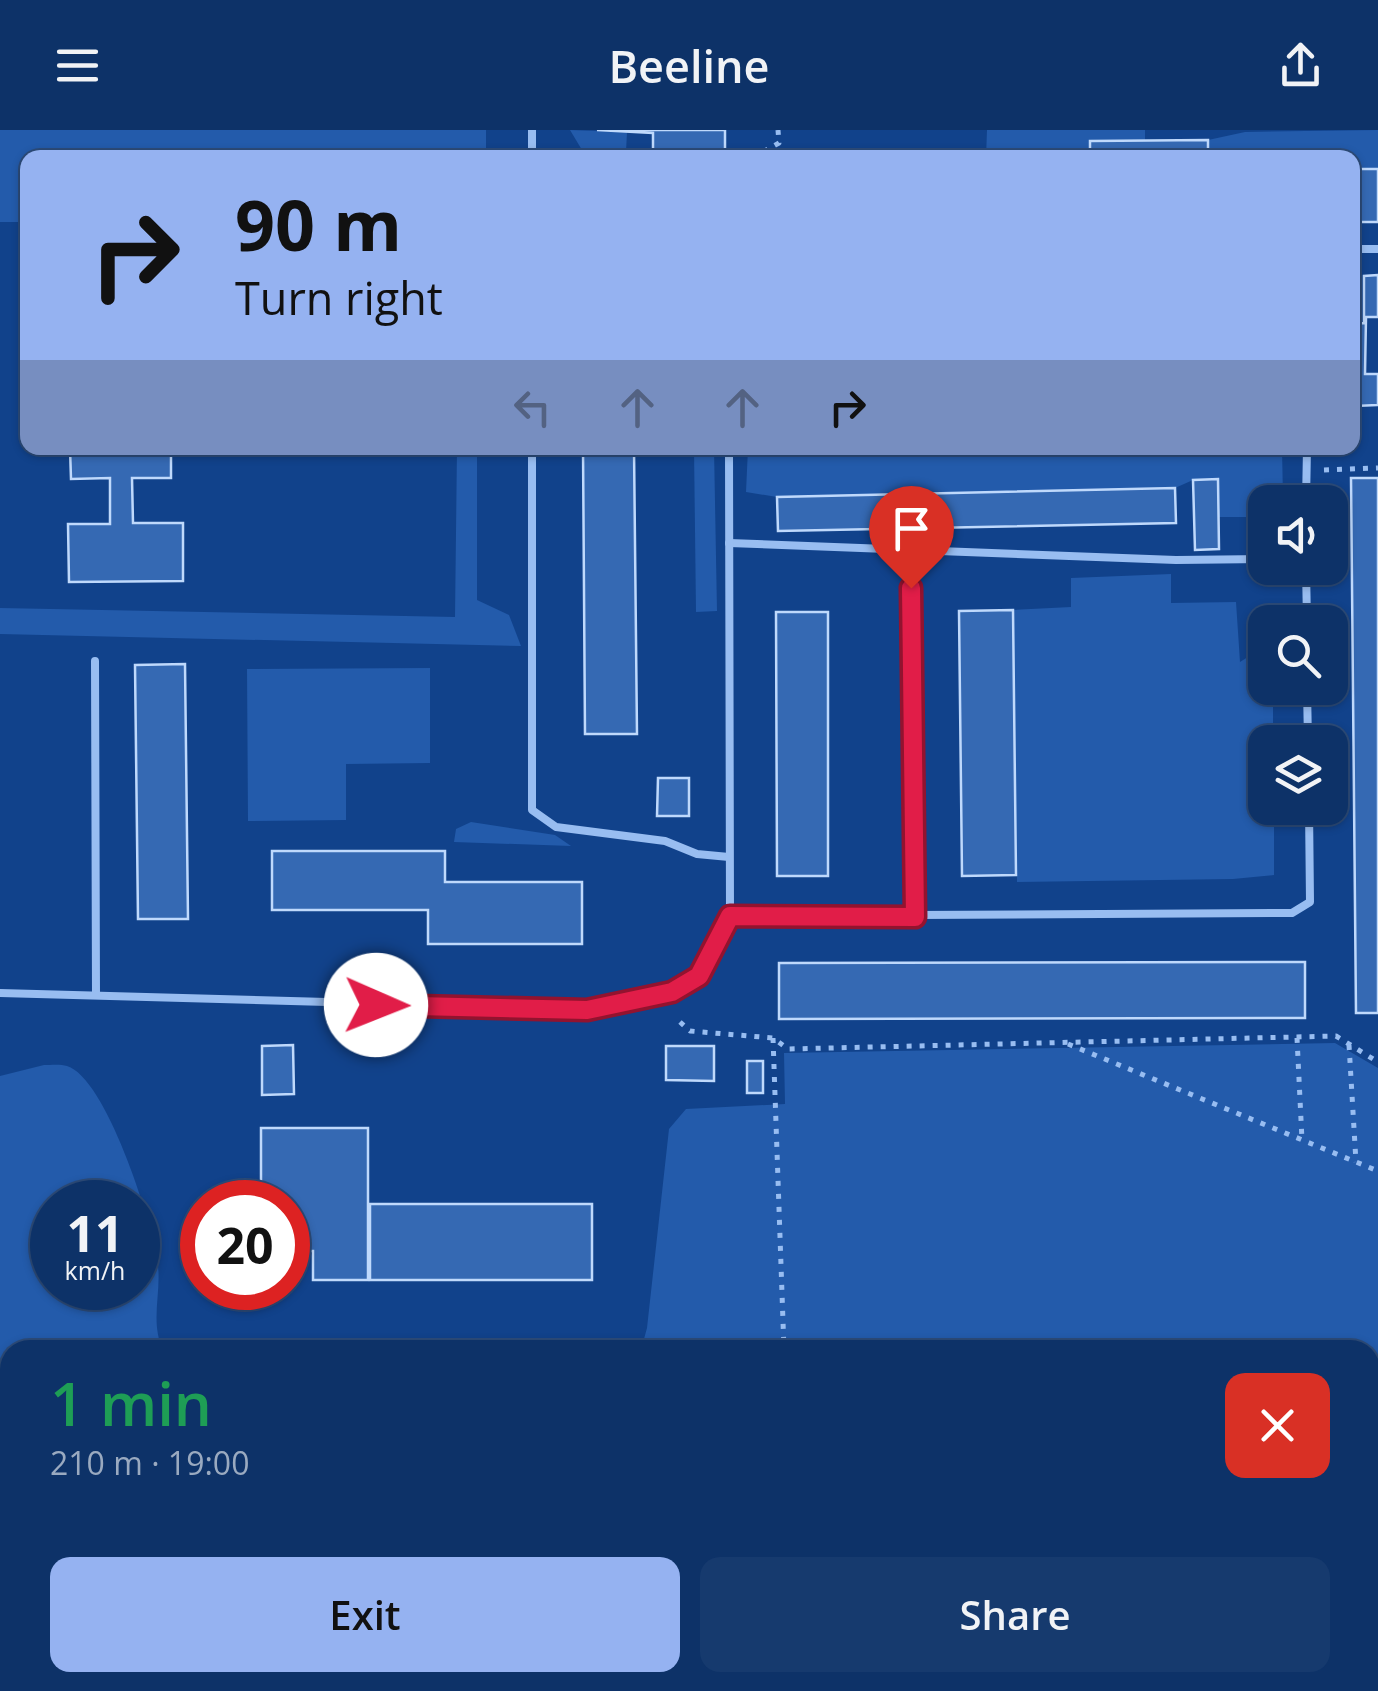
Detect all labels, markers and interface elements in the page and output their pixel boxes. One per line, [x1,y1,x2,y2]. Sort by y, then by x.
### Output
text: Beeline [608,35,770,96]
icon: menu [50,38,105,93]
icon: share [1273,38,1328,93]
text: 90 m [235,176,402,272]
icon: right [70,190,200,320]
text: Turn right [235,267,443,328]
icon: left [505,380,560,435]
icon: ahead [610,380,665,435]
icon: ahead [715,380,770,435]
icon: right [820,380,875,435]
map controls [1248,485,1348,825]
button: sound [1248,485,1348,585]
pin [869,486,954,589]
icon: arrive [884,501,939,556]
button: search [1248,605,1348,705]
button: layers [1248,725,1348,825]
position arrow [324,953,428,1057]
speed limit sign: 20 [180,1180,310,1310]
text: 11 [66,1199,124,1267]
text: km/h [65,1253,125,1287]
text: 1 min [50,1362,212,1444]
button: close [1225,1373,1330,1478]
text: 210 m · 19:00 [50,1441,249,1484]
button: Exit [50,1557,680,1672]
button: Share [700,1557,1330,1672]

